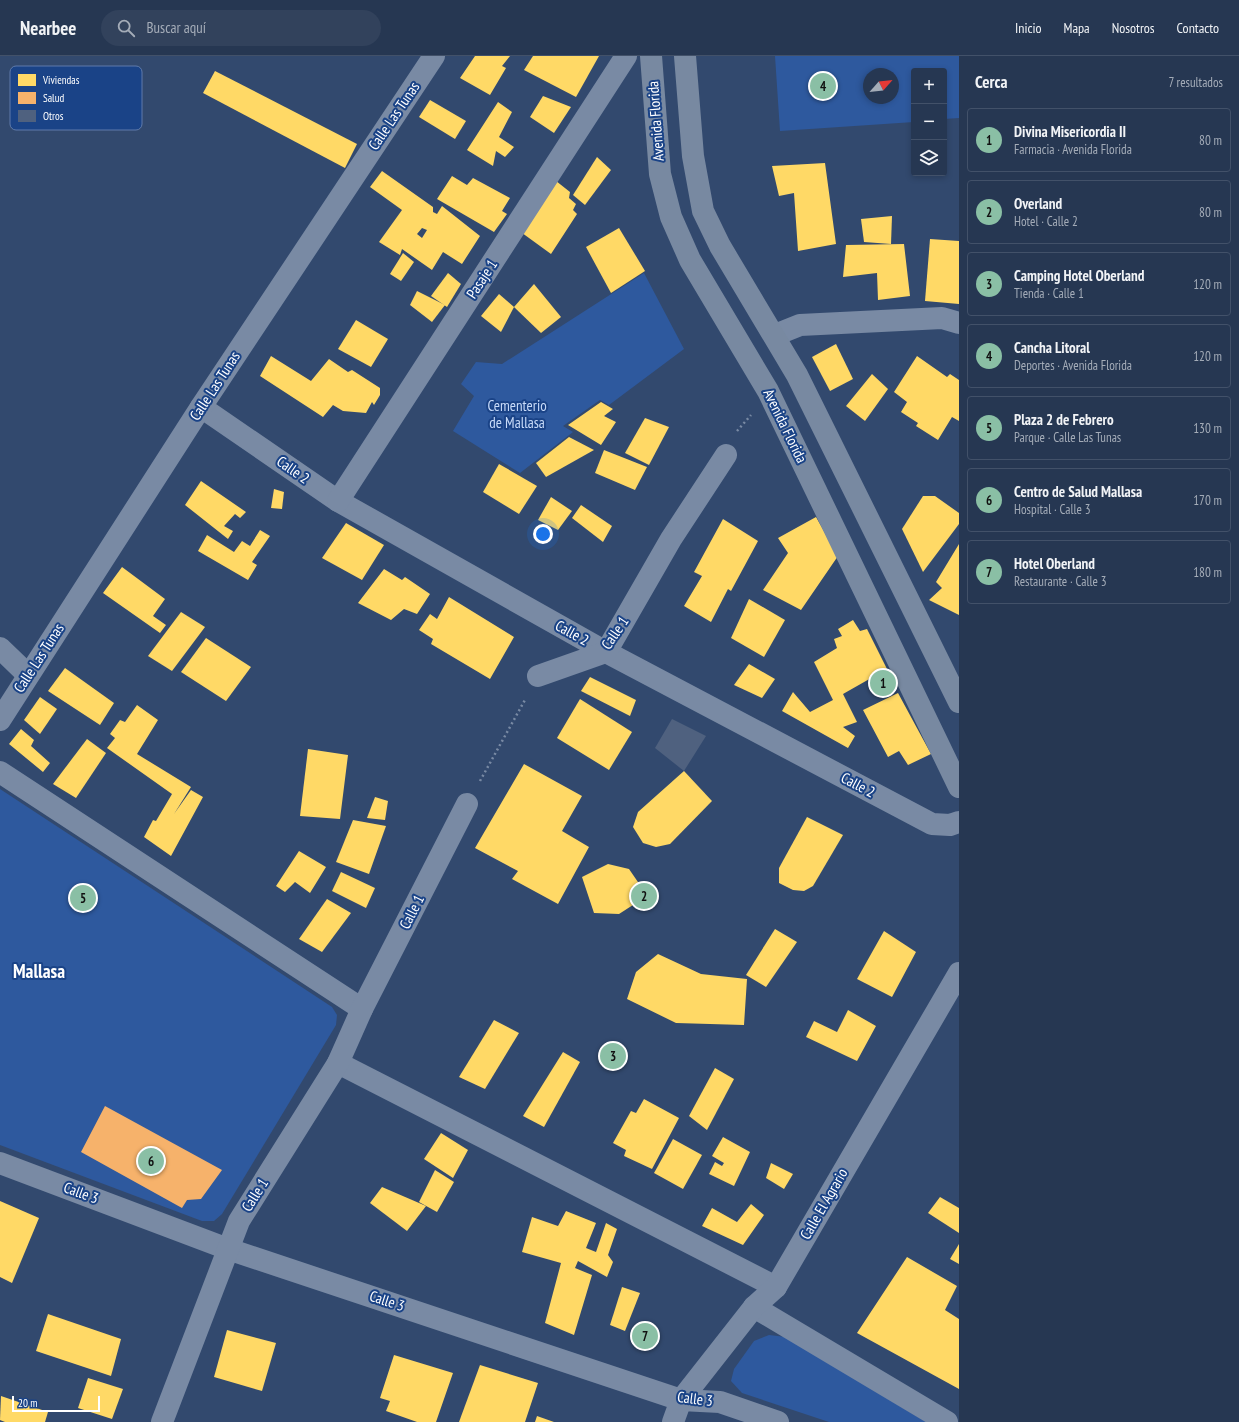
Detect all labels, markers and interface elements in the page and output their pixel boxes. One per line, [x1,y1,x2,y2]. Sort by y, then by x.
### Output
search box [101,10,381,46]
text: Nearbee [20,16,77,40]
icon: search [115,17,137,39]
text: Buscar aquí [147,18,206,37]
text: Inicio [1015,19,1042,37]
text: Mapa [1064,19,1090,37]
text: Nosotros [1112,19,1155,37]
text: Contacto [1177,19,1219,37]
legend [10,66,142,130]
north arrow [863,68,899,104]
map controls [911,68,947,176]
button: + [911,68,947,104]
pin: 4 [810,71,836,101]
text: Cerca [975,71,1008,93]
text: Viviendas [42,73,80,87]
text: 7 resultados [1169,74,1223,91]
street label: Calle Las Tunas [364,78,423,154]
street label: Avenida Florida [643,80,668,162]
text: Salud [43,91,64,105]
button: − [911,104,947,140]
text: Otros [43,109,64,123]
text: Divina Misericordia II [1014,122,1126,141]
text: 1 [986,132,992,149]
text: 80 m [1199,132,1222,149]
button: layers [911,140,947,176]
text: Farmacia · Avenida Florida [1014,141,1132,158]
text: Overland [1014,194,1062,213]
text: 2 [986,204,992,221]
text: 80 m [1199,204,1222,221]
text: Hotel · Calle 2 [1014,213,1078,230]
street label: Pasaje 1 [462,256,501,302]
text: Camping Hotel Oberland [1014,266,1144,285]
text: 3 [986,276,992,293]
text: 120 m [1193,276,1222,293]
text: Tienda · Calle 1 [1014,285,1084,302]
text: Cancha Litoral [1014,338,1090,357]
street label: Calle Las Tunas [185,348,244,424]
text: 4 [986,348,992,365]
text: 120 m [1193,348,1222,365]
text: Deportes · Avenida Florida [1014,357,1132,374]
street label: Avenida Florida [759,386,812,466]
park label: Cementerio de Mallasa [487,396,547,432]
text: Plaza 2 de Febrero [1014,410,1114,429]
text: 5 [986,420,992,437]
text: 130 m [1193,420,1222,437]
text: Parque · Calle Las Tunas [1014,429,1121,446]
street label: Calle 2 [273,452,313,488]
text: Centro de Salud Mallasa [1014,482,1142,501]
text: 6 [986,492,992,509]
text: 170 m [1193,492,1222,509]
text: Hospital · Calle 3 [1014,501,1091,518]
your location [533,524,553,544]
text: Hotel Oberland [1014,554,1095,573]
text: 7 [986,564,992,581]
text: 180 m [1193,564,1222,581]
text: Restaurante · Calle 3 [1014,573,1107,590]
street label: Calle 1 [597,613,632,653]
street label: Calle 2 [552,616,593,650]
street label: Calle Las Tunas [9,620,68,696]
pin: 1 [870,668,896,698]
street label: Calle 2 [838,768,878,801]
pin: 2 [631,881,657,911]
pin: 5 [70,883,96,913]
street label: Calle 1 [395,892,428,932]
district label: Mallasa [13,959,65,983]
pin: 3 [600,1041,626,1071]
pin: 6 [138,1146,164,1176]
street label: Calle El Agrario [796,1165,852,1243]
street label: Calle 1 [237,1175,272,1215]
street label: Calle 3 [61,1177,101,1208]
street label: Calle 3 [367,1286,407,1315]
pin: 7 [632,1321,658,1351]
street label: Calle 3 [676,1387,714,1410]
scale bar [12,1394,100,1413]
text: 20 m [18,1396,37,1410]

